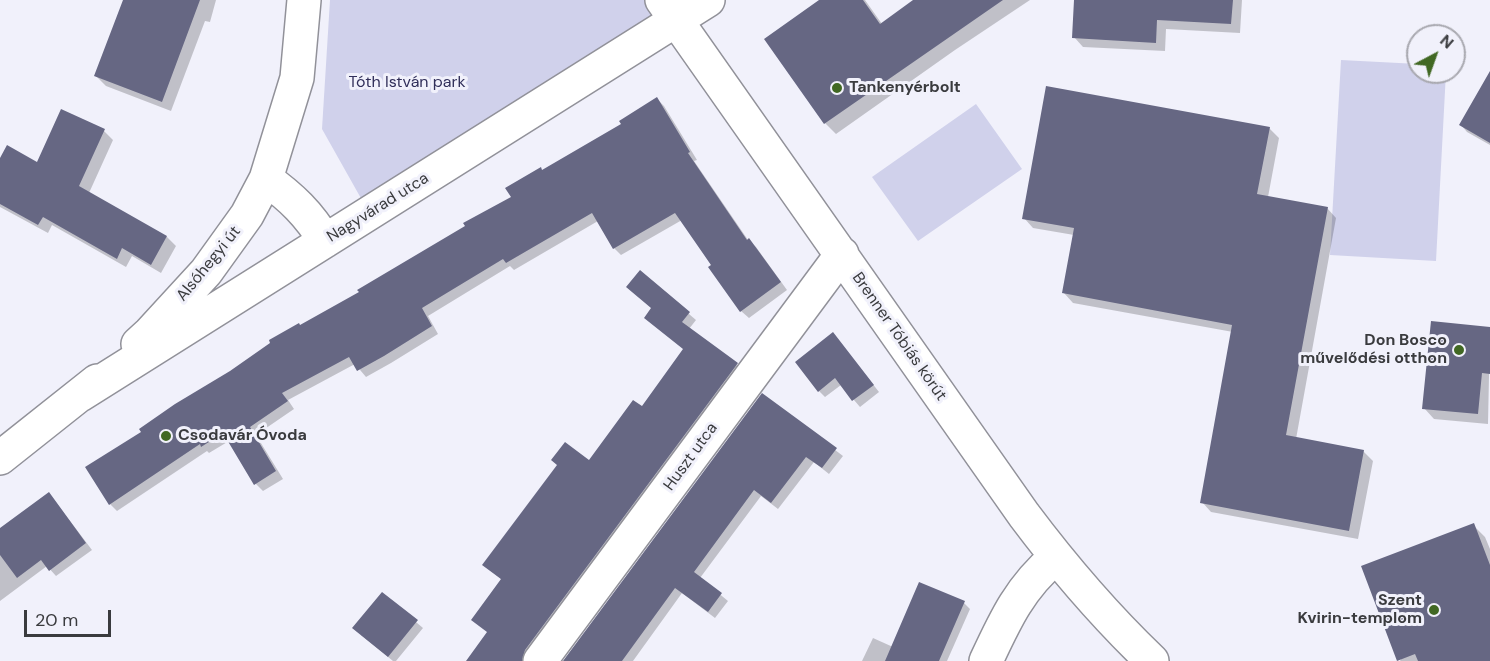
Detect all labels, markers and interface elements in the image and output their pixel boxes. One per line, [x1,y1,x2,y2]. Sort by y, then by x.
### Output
north arrow [1406,24,1466,84]
text: N [1436,30,1458,53]
park label: Tóth István park [348,73,466,93]
place label: Tankenyérbolt [849,78,961,98]
marker: Tankenyérbolt [830,81,844,95]
street label: Nagyvárad utca [324,169,432,247]
street label: Alsóhegyi út [173,222,245,306]
street label: Brenner Tóbiás körút [847,269,951,405]
place label: Don Bosco művelődési otthon [1300,331,1447,369]
marker: Don Bosco művelődési otthon [1452,343,1466,357]
street label: Huszt utca [660,419,722,495]
place label: Csodavár Óvoda [178,426,307,446]
marker: Csodavár Óvoda [159,429,173,443]
place label: Szent Kvirin-templom [1298,591,1422,629]
scale bar [27,598,114,636]
marker: Szent Kvirin-templom [1427,603,1441,617]
text: 20 m [35,608,78,632]

